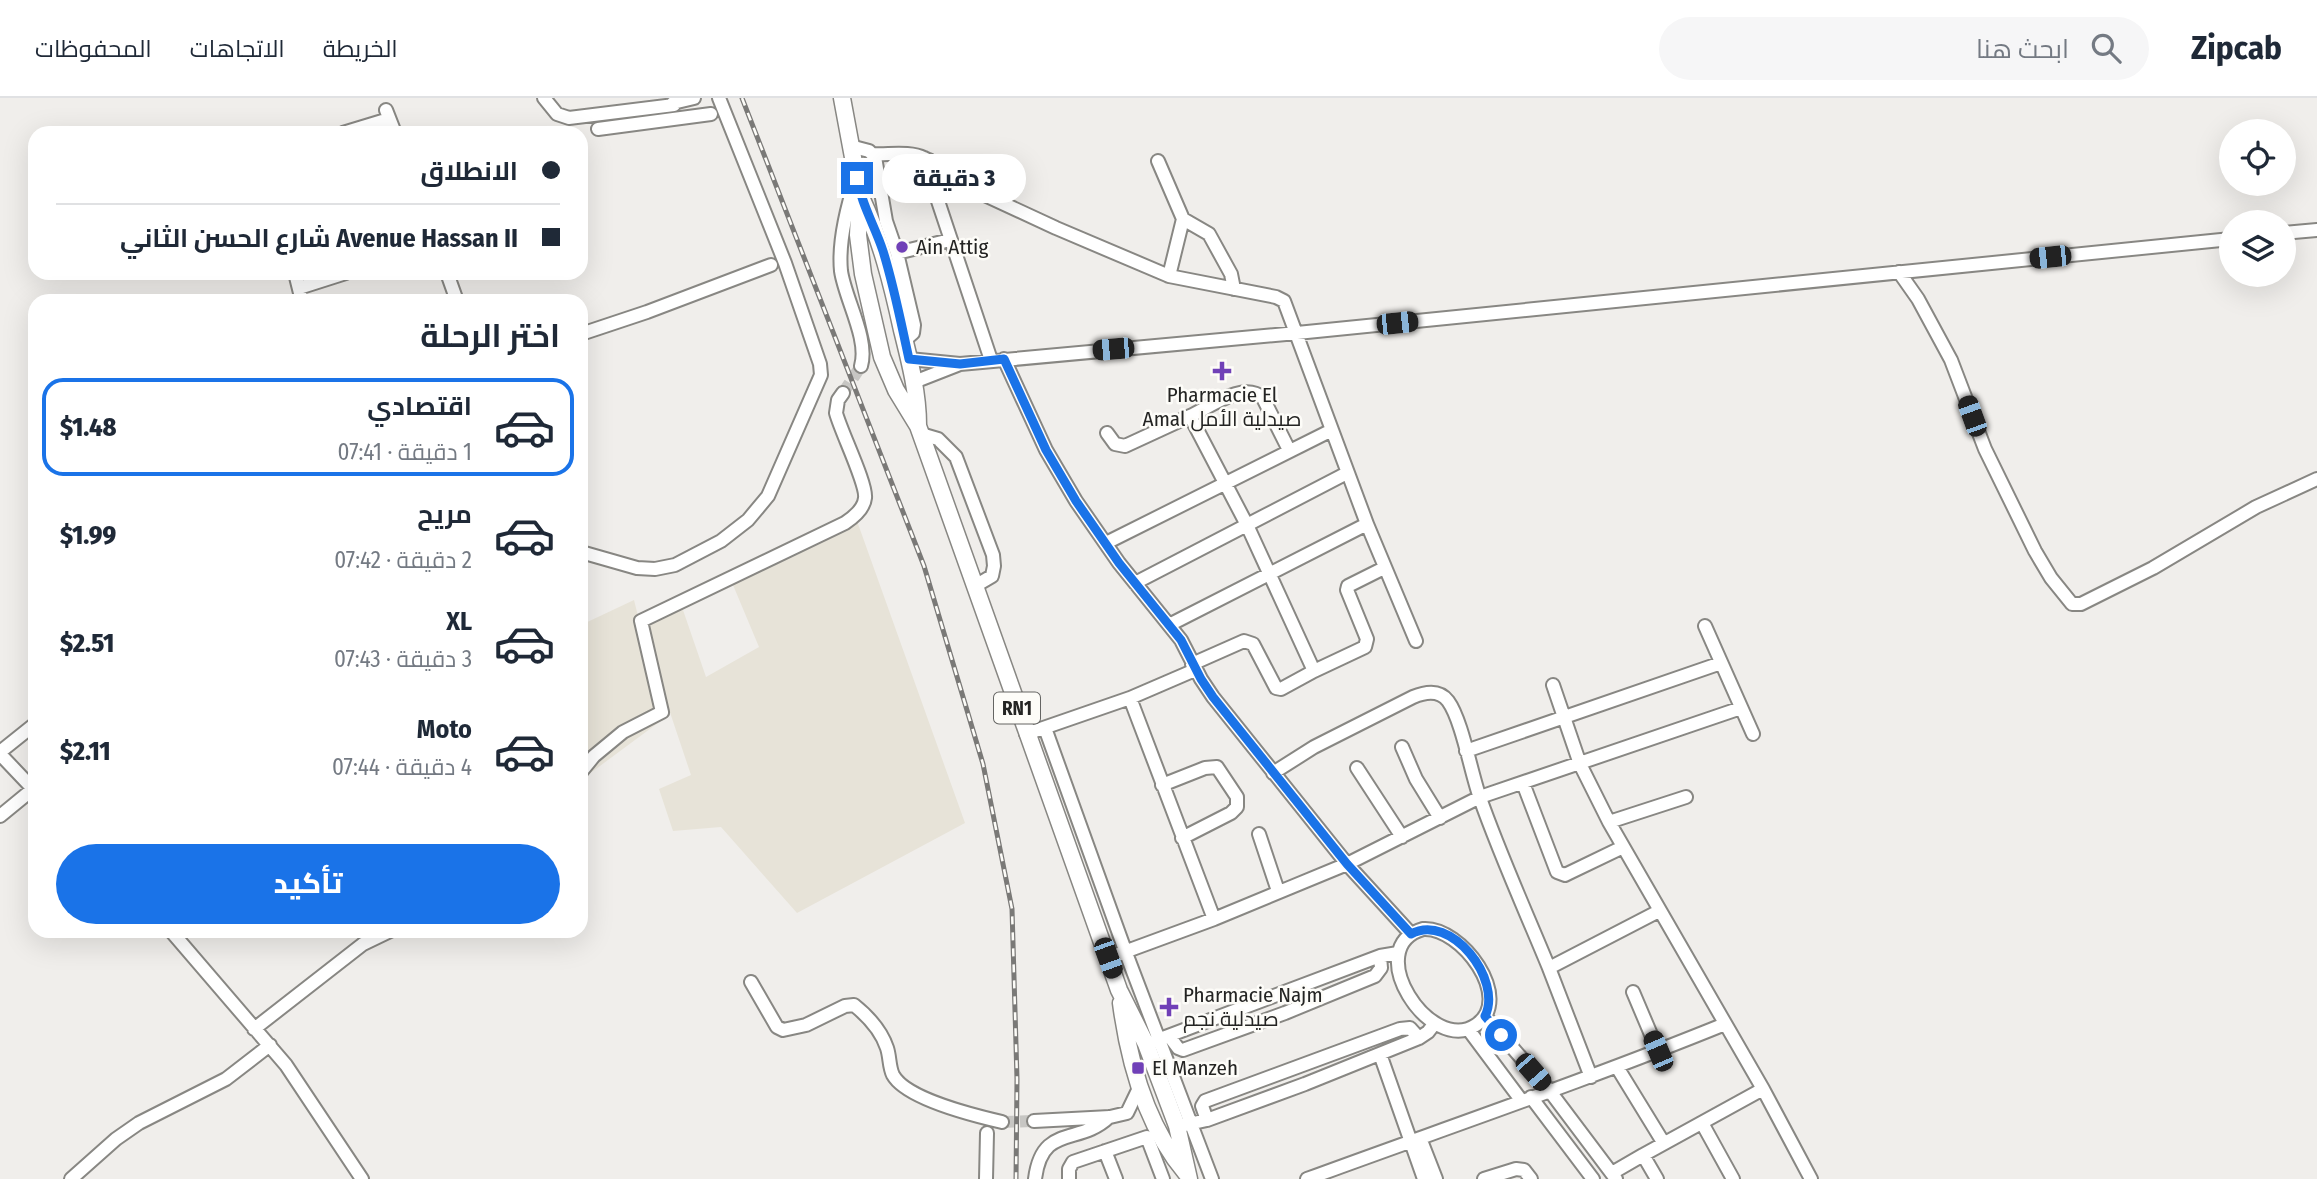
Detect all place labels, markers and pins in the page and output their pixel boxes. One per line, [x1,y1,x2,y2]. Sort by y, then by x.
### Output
place label: Ain Attig [916,234,988,260]
marker: Ain Attig [894,239,910,255]
marker: Pharmacie El Amal صيدلية الأمل [1214,363,1230,379]
place label: Pharmacie El Amal صيدلية الأمل [1143,382,1301,432]
place label: Pharmacie Najm صيدلية نجم [1183,982,1323,1033]
marker: Pharmacie Najm صيدلية نجم [1161,999,1177,1015]
place label: El Manzeh [1152,1055,1238,1081]
marker: El Manzeh [1130,1060,1146,1076]

